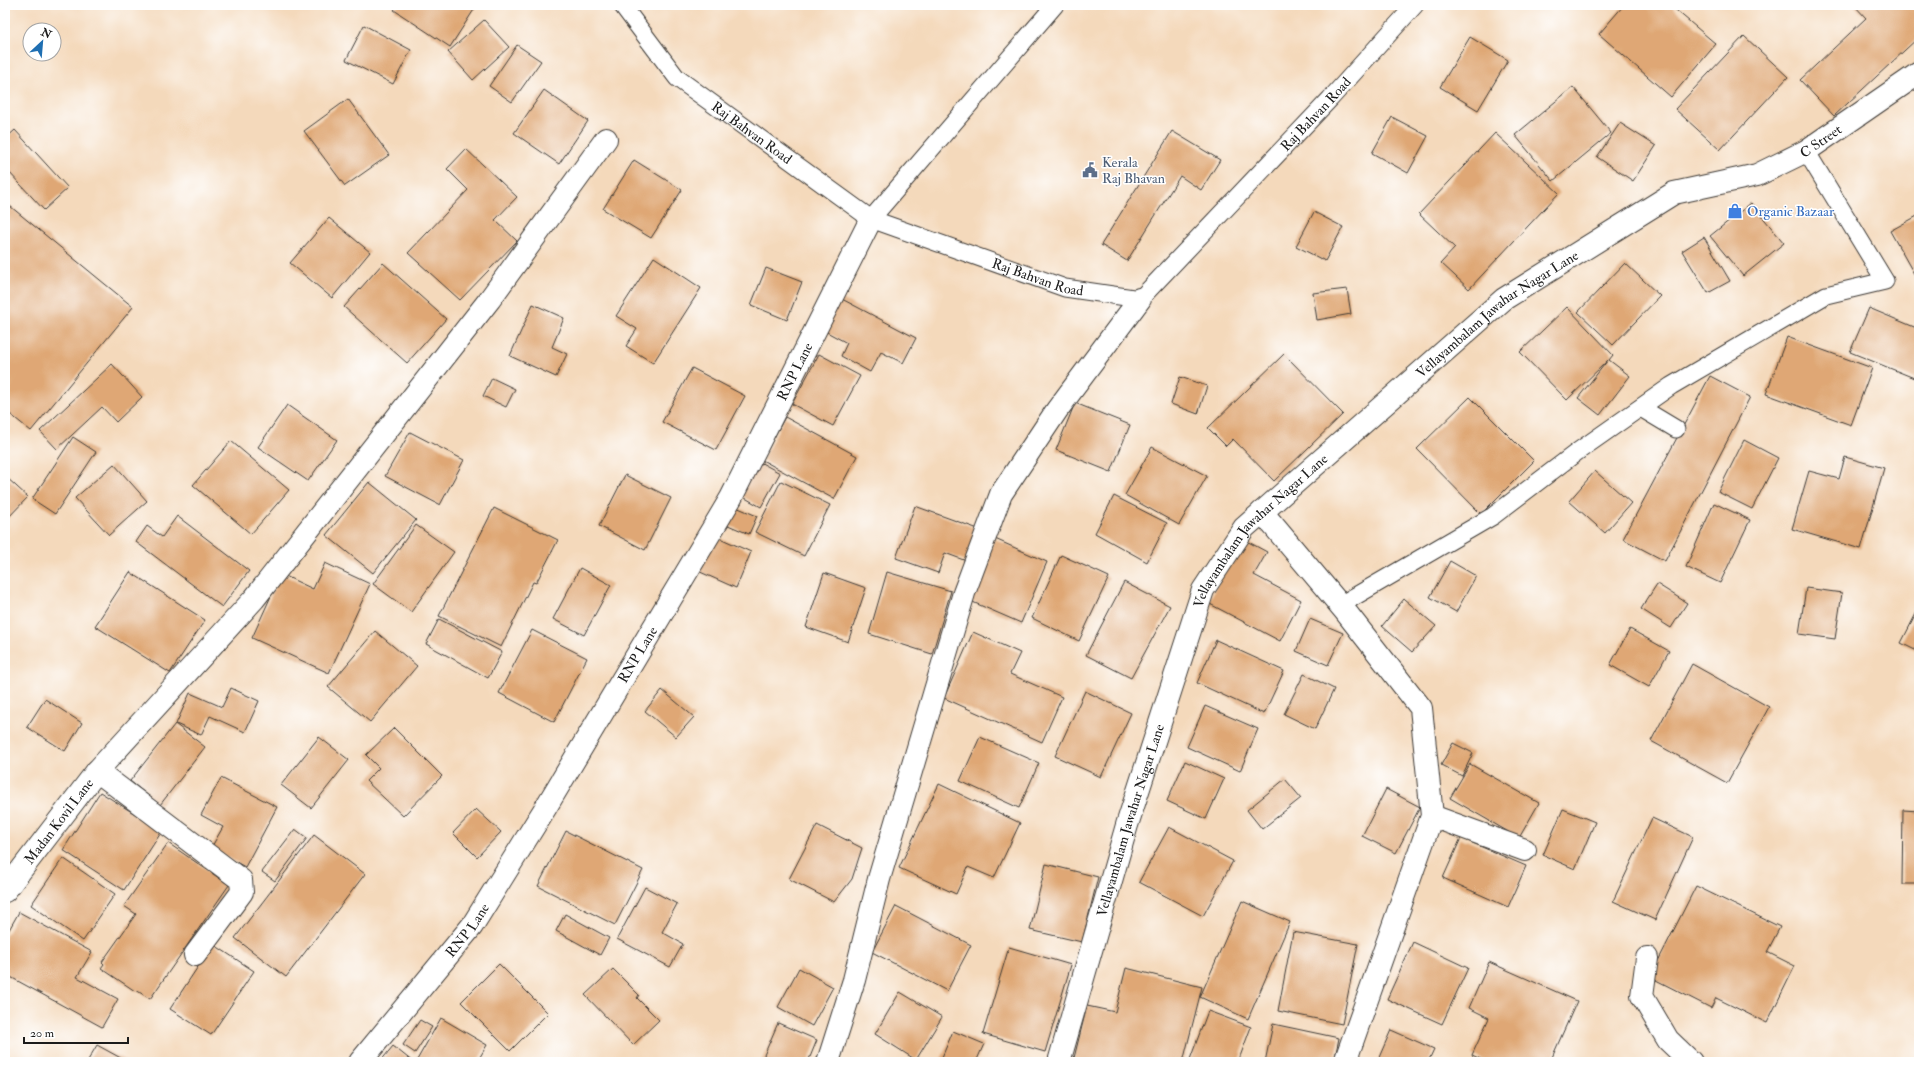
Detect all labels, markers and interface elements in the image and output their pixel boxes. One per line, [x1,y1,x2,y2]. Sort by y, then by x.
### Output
north arrow [22,22,62,62]
text: N [38,25,54,42]
street label: Raj Bahvan Road [1277,74,1355,155]
street label: Raj Bahvan Road [708,98,795,168]
street label: C Street [1797,121,1846,162]
place label: Kerala Raj Bhavan [1102,154,1165,187]
public building icon: Kerala Raj Bhavan [1081,161,1099,179]
shop icon: Organic Bazaar [1726,202,1744,220]
place label: Organic Bazaar [1747,203,1835,220]
street label: Vellayambalam Jawahar Nagar Lane [1413,247,1582,381]
street label: Raj Bahvan Road [990,255,1085,300]
street label: RNP Lane [773,340,817,404]
street label: Vellayambalam Jawahar Nagar Lane [1190,450,1331,610]
street label: RNP Lane [614,623,661,686]
street label: Vellayambalam Jawahar Nagar Lane [1093,722,1168,919]
street label: Madan Kovil Lane [21,775,97,868]
street label: RNP Lane [442,900,493,961]
scale bar [24,1019,128,1045]
text: 20 m [30,1026,55,1041]

